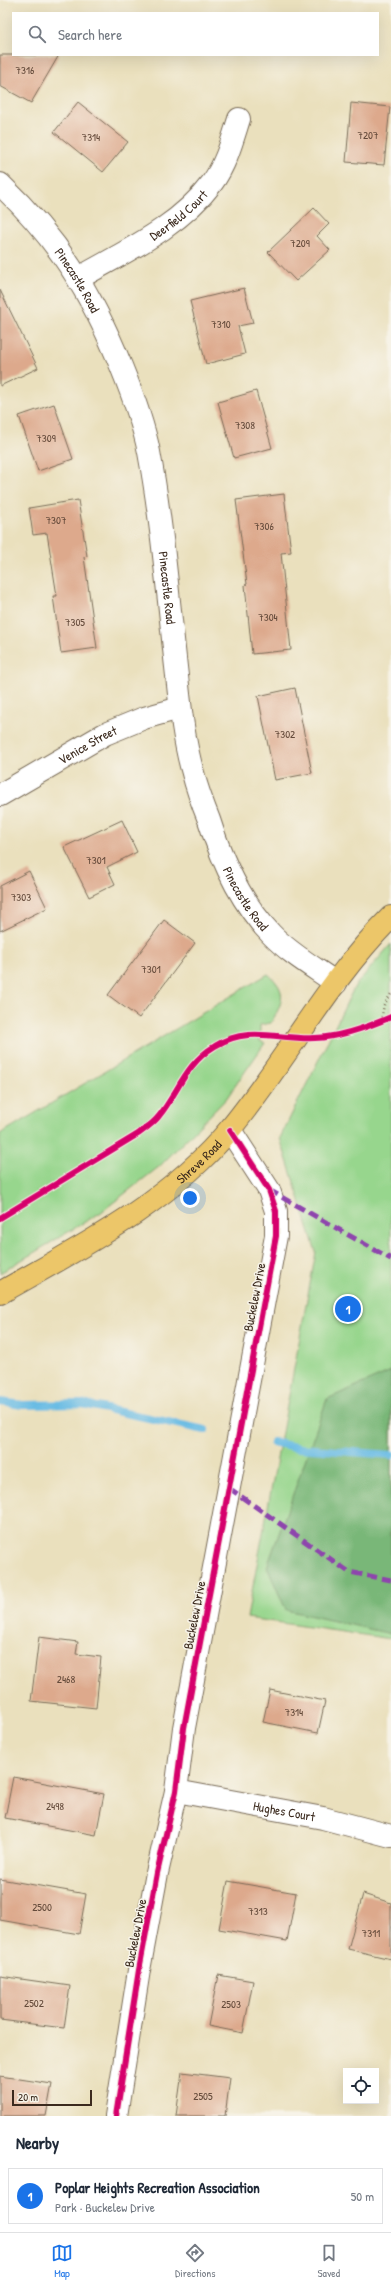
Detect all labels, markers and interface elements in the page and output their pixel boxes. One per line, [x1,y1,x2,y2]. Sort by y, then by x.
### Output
search box [12,12,379,56]
icon: search [26,23,48,45]
text: Search here [58,24,122,45]
house number: 7316 [16,63,35,77]
house number: 7207 [358,128,378,142]
house number: 7314 [82,130,100,144]
street label: Deerfield Court [146,186,212,244]
house number: 7209 [290,236,310,250]
street label: Pinecastle Road [51,244,104,315]
house number: 7310 [211,317,231,331]
house number: 7308 [235,418,255,432]
house number: 7309 [36,431,56,445]
house number: 7307 [46,513,66,527]
house number: 7306 [254,519,274,533]
street label: Pinecastle Road [155,550,180,625]
house number: 7304 [258,610,278,624]
house number: 7305 [65,615,85,629]
street label: Venice Street [55,721,120,768]
house number: 7302 [275,727,295,741]
house number: 7301 [86,853,106,867]
street label: Pinecastle Road [219,863,273,935]
house number: 7303 [11,890,31,904]
house number: 7301 [141,962,161,976]
street label: Shreve Road [172,1136,225,1188]
your location [180,1188,200,1208]
street label: Buckelew Drive [239,1261,269,1333]
pin: 1 [335,1294,361,1324]
street label: Buckelew Drive [179,1579,209,1651]
house number: 2468 [57,1672,75,1686]
house number: 7314 [285,1705,303,1719]
street label: Hughes Court [252,1796,317,1825]
house number: 2498 [46,1799,64,1813]
street label: Buckelew Drive [120,1897,150,1969]
house number: 2500 [32,1900,52,1914]
house number: 7313 [248,1904,268,1918]
house number: 7311 [362,1926,380,1940]
house number: 2502 [24,1996,44,2010]
house number: 2503 [221,1997,241,2011]
map controls [343,2068,379,2104]
button: locate [343,2068,379,2104]
scale bar [12,2088,92,2107]
house number: 2505 [193,2089,213,2103]
text: 20 m [18,2090,38,2104]
text: Nearby [16,2131,59,2154]
text: Poplar Heights Recreation Association [55,2177,260,2198]
text: 1 [28,2187,32,2205]
text: 50 m [351,2187,374,2205]
text: Park · Buckelew Drive [55,2198,155,2216]
tab: Map [51,2242,73,2280]
tab: Directions [175,2242,216,2280]
tab: Saved [318,2242,340,2280]

